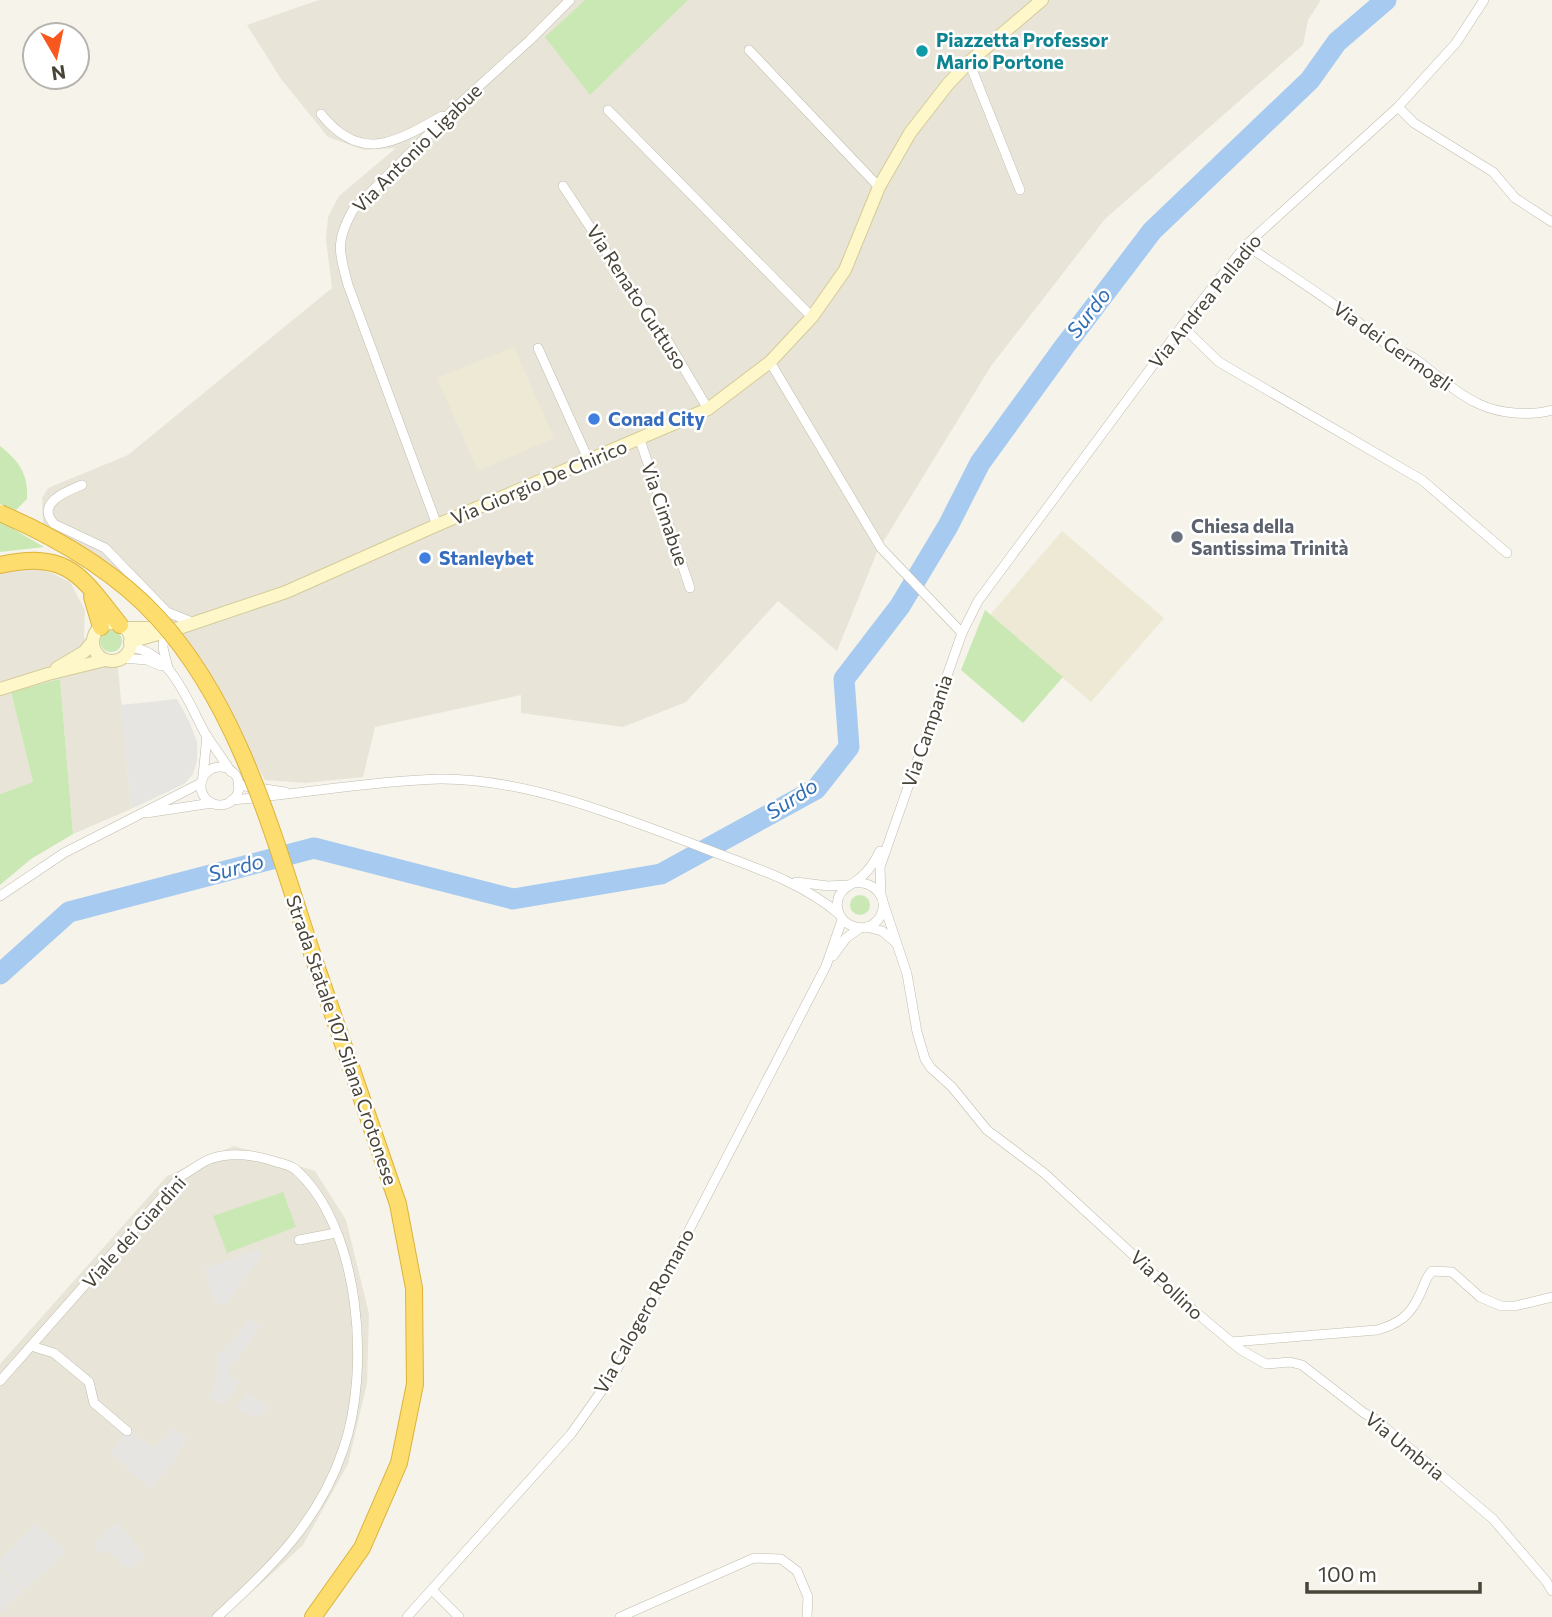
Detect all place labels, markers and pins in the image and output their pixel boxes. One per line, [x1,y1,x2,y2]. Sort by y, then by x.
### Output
place label: Piazzetta Professor Mario Portone [936,28,1108,73]
marker: Piazzetta Professor Mario Portone [914,43,930,59]
place label: Conad City [608,407,705,430]
marker: Conad City [586,411,602,427]
place label: Chiesa della Santissima Trinità [1191,514,1348,559]
marker: Chiesa della Santissima Trinità [1169,529,1185,545]
place label: Stanleybet [439,546,534,569]
marker: Stanleybet [417,550,433,566]

